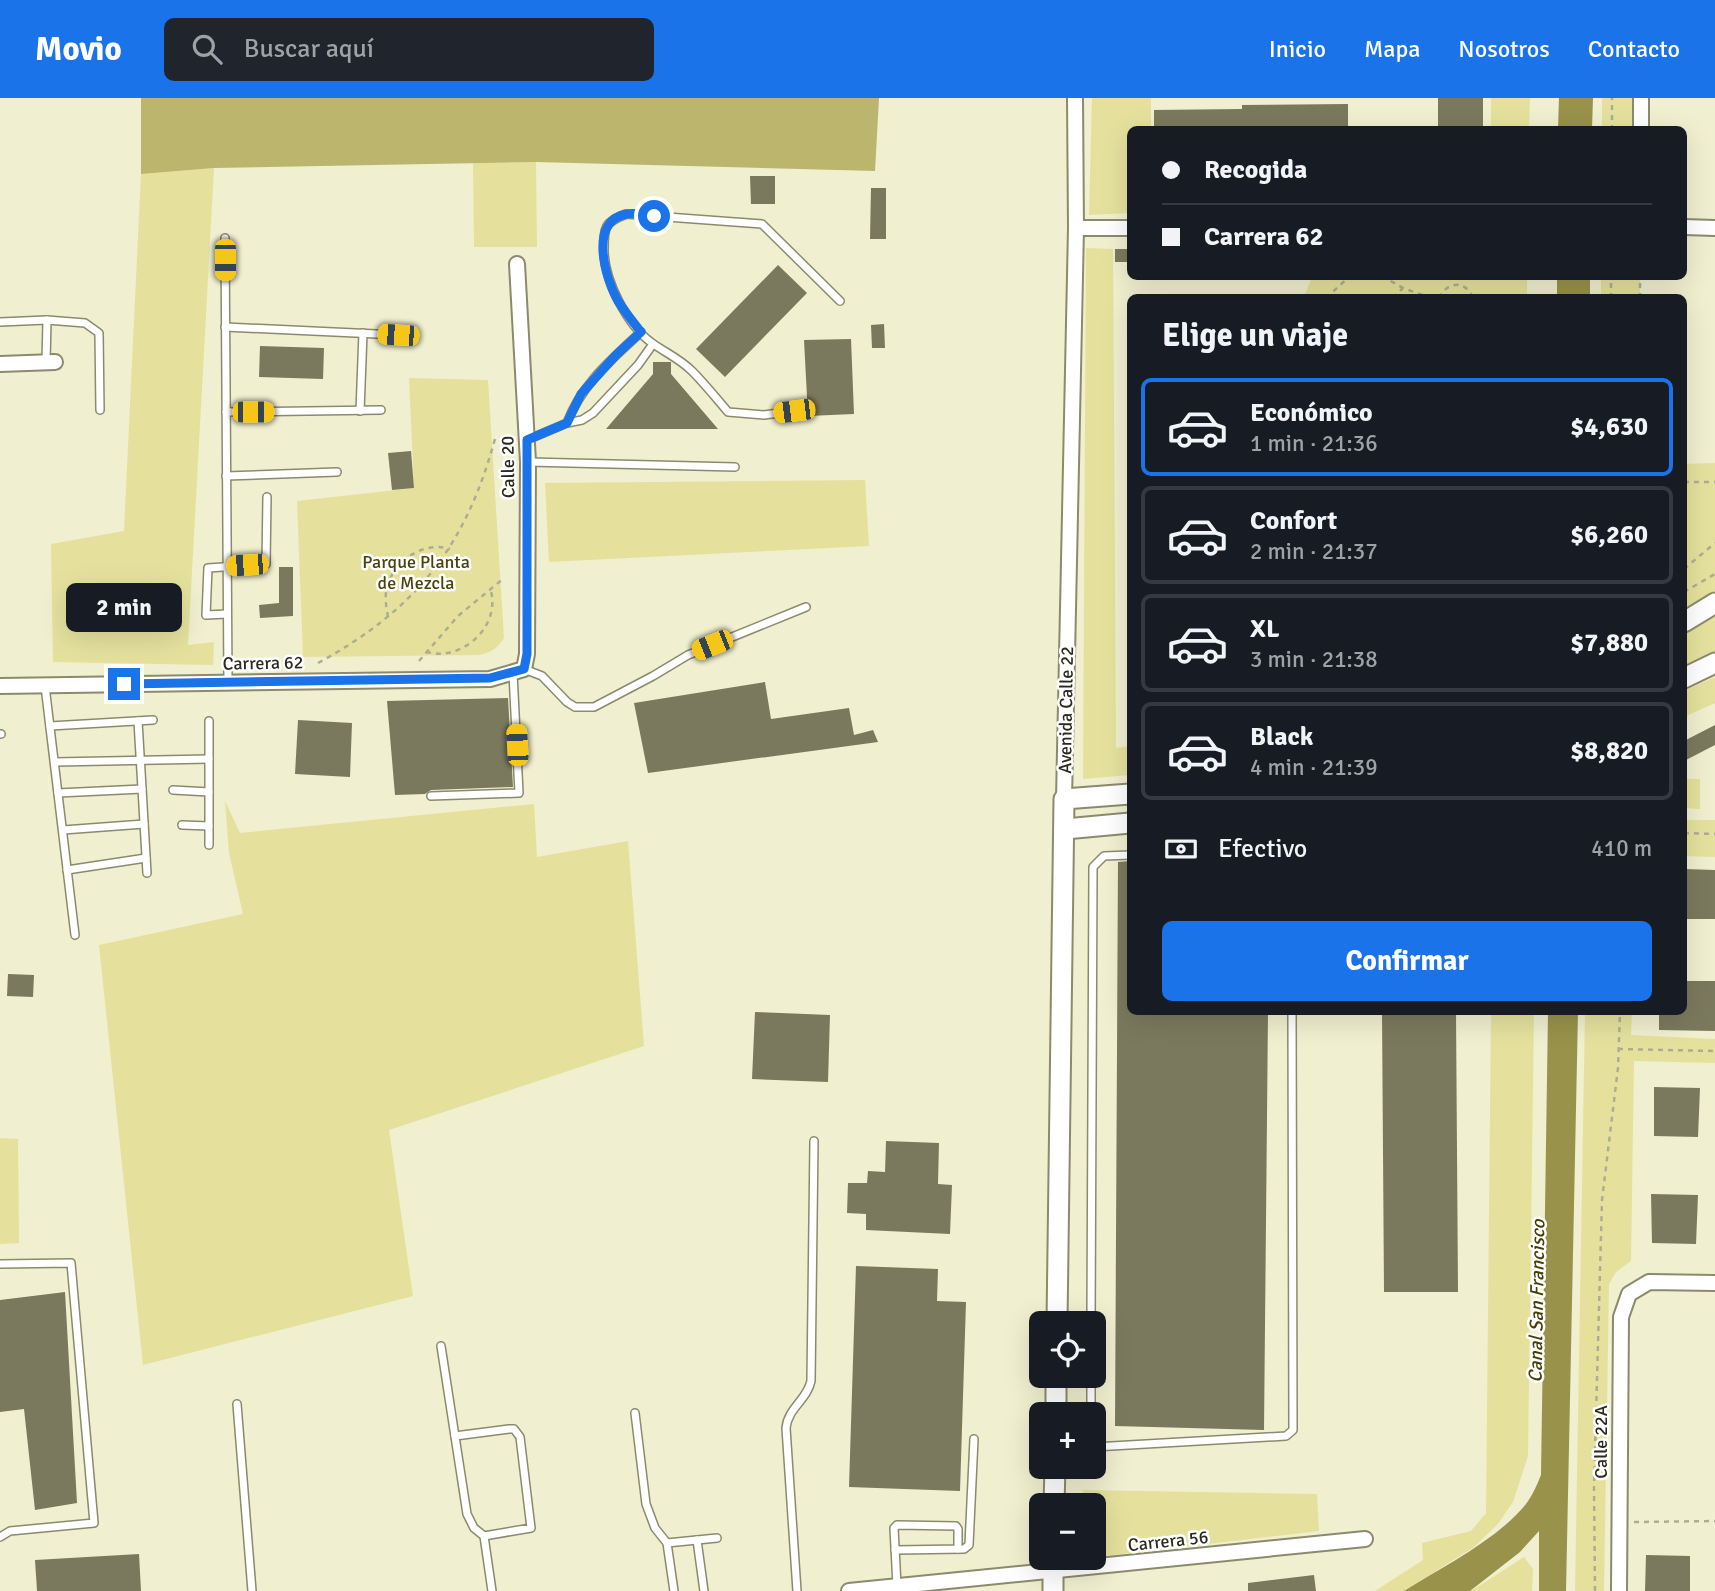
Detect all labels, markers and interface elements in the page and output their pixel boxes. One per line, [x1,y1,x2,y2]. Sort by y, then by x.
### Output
search box [164,18,654,81]
text: Movio [35,29,122,70]
icon: search [188,30,226,68]
text: Buscar aquí [244,33,374,65]
text: Inicio [1269,34,1326,64]
text: Mapa [1364,34,1420,64]
text: Nosotros [1458,34,1550,64]
text: Contacto [1588,34,1680,64]
text: Recogida [1204,154,1307,186]
route start [638,200,670,232]
text: Carrera 62 [1204,221,1324,253]
car [215,239,236,281]
text: Elige un viaje [1162,316,1348,355]
car [377,323,420,347]
icon: car [1166,396,1229,459]
text: Económico [1250,397,1373,429]
car [772,398,817,424]
car [233,402,275,423]
text: $4,630 [1570,411,1648,443]
text: 1 min · 21:36 [1250,429,1378,458]
street label: Calle 20 [496,436,520,498]
icon: car [1166,504,1229,567]
text: Confort [1250,505,1337,537]
text: $6,260 [1570,519,1648,551]
text: 2 min · 21:37 [1250,537,1378,566]
park label: Parque Planta de Mezcla [362,551,470,594]
car [226,553,269,577]
callout: 2 min [66,582,182,632]
text: 2 min [96,593,152,622]
icon: car [1166,612,1229,675]
text: XL [1250,613,1280,645]
car [689,627,736,663]
text: $7,880 [1570,627,1648,659]
text: 3 min · 21:38 [1250,645,1378,674]
street label: Avenida Calle 22 [1054,646,1078,774]
street label: Carrera 62 [222,651,304,675]
route end [108,668,140,700]
icon: car [1166,720,1229,783]
text: Black [1250,721,1313,753]
car [506,723,529,767]
text: $8,820 [1570,735,1648,767]
text: 4 min · 21:39 [1250,753,1378,782]
icon: cash [1162,830,1200,868]
text: Efectivo [1218,833,1307,865]
text: 410 m [1591,834,1652,863]
button: Confirmar [1162,921,1652,1001]
water label: Canal San Francisco [1524,1218,1550,1383]
map controls [1029,1311,1106,1570]
button: locate [1029,1311,1106,1388]
button: + [1029,1402,1106,1479]
street label: Calle 22A [1590,1405,1612,1479]
button: − [1029,1493,1106,1570]
street label: Carrera 56 [1127,1526,1209,1556]

